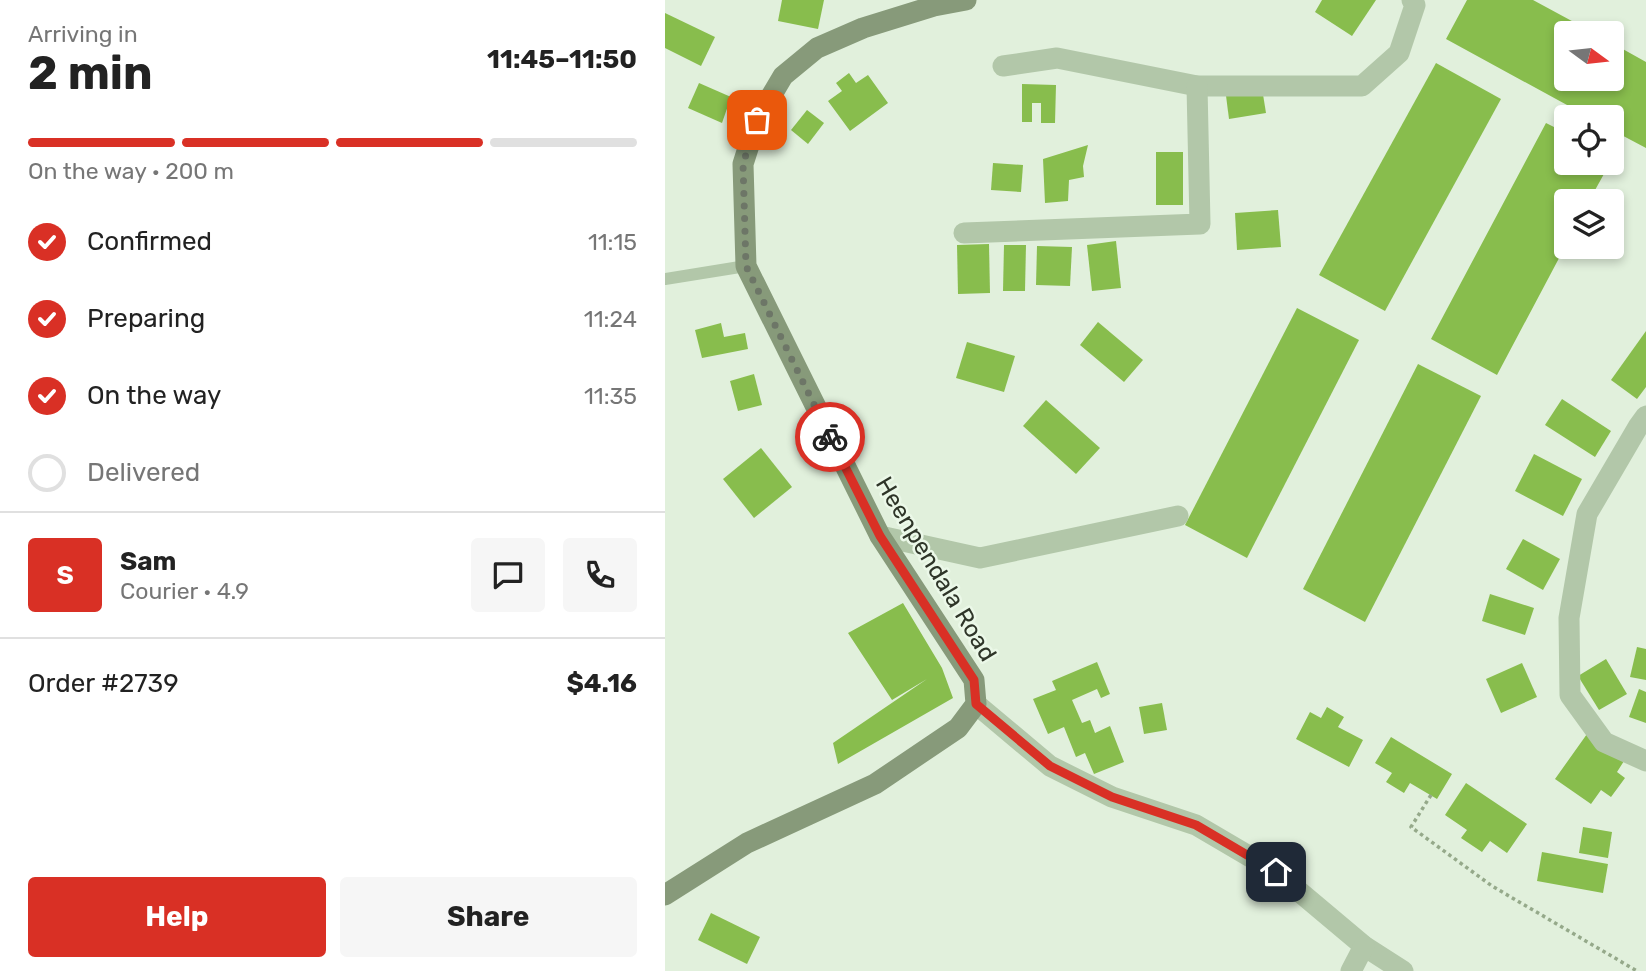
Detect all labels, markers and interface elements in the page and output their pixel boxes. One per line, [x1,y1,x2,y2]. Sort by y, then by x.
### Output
text: Arriving in [28,20,138,48]
north arrow [1554,21,1624,91]
map controls [1554,21,1624,259]
text: 11:45–11:50 [487,44,637,75]
text: 2 min [28,46,153,101]
pin [727,90,787,150]
icon: bag [738,101,776,139]
button: locate [1554,105,1624,175]
text: On the way · 200 m [28,157,234,185]
button: layers [1554,189,1624,259]
icon: check [28,223,66,261]
text: Confirmed [87,226,212,257]
text: 11:15 [588,228,637,256]
icon: check [28,300,66,338]
text: Preparing [87,303,205,334]
text: 11:24 [584,305,637,333]
icon: check [28,377,66,415]
text: On the way [87,380,221,411]
text: 11:35 [584,382,637,410]
courier [795,402,865,472]
icon: bike [811,418,849,456]
text: Delivered [87,457,200,488]
street label: Heenpendala Road [870,472,1002,666]
button: chat [471,538,545,612]
button: phone [563,538,637,612]
text: Sam [120,546,176,577]
text: S [56,560,74,591]
text: Courier · 4.9 [120,577,249,605]
text: Order #2739 [28,668,179,699]
text: $4.16 [567,668,637,699]
pin [1246,842,1306,902]
icon: home [1257,853,1295,891]
button: Help [28,877,326,957]
button: Share [340,877,637,957]

